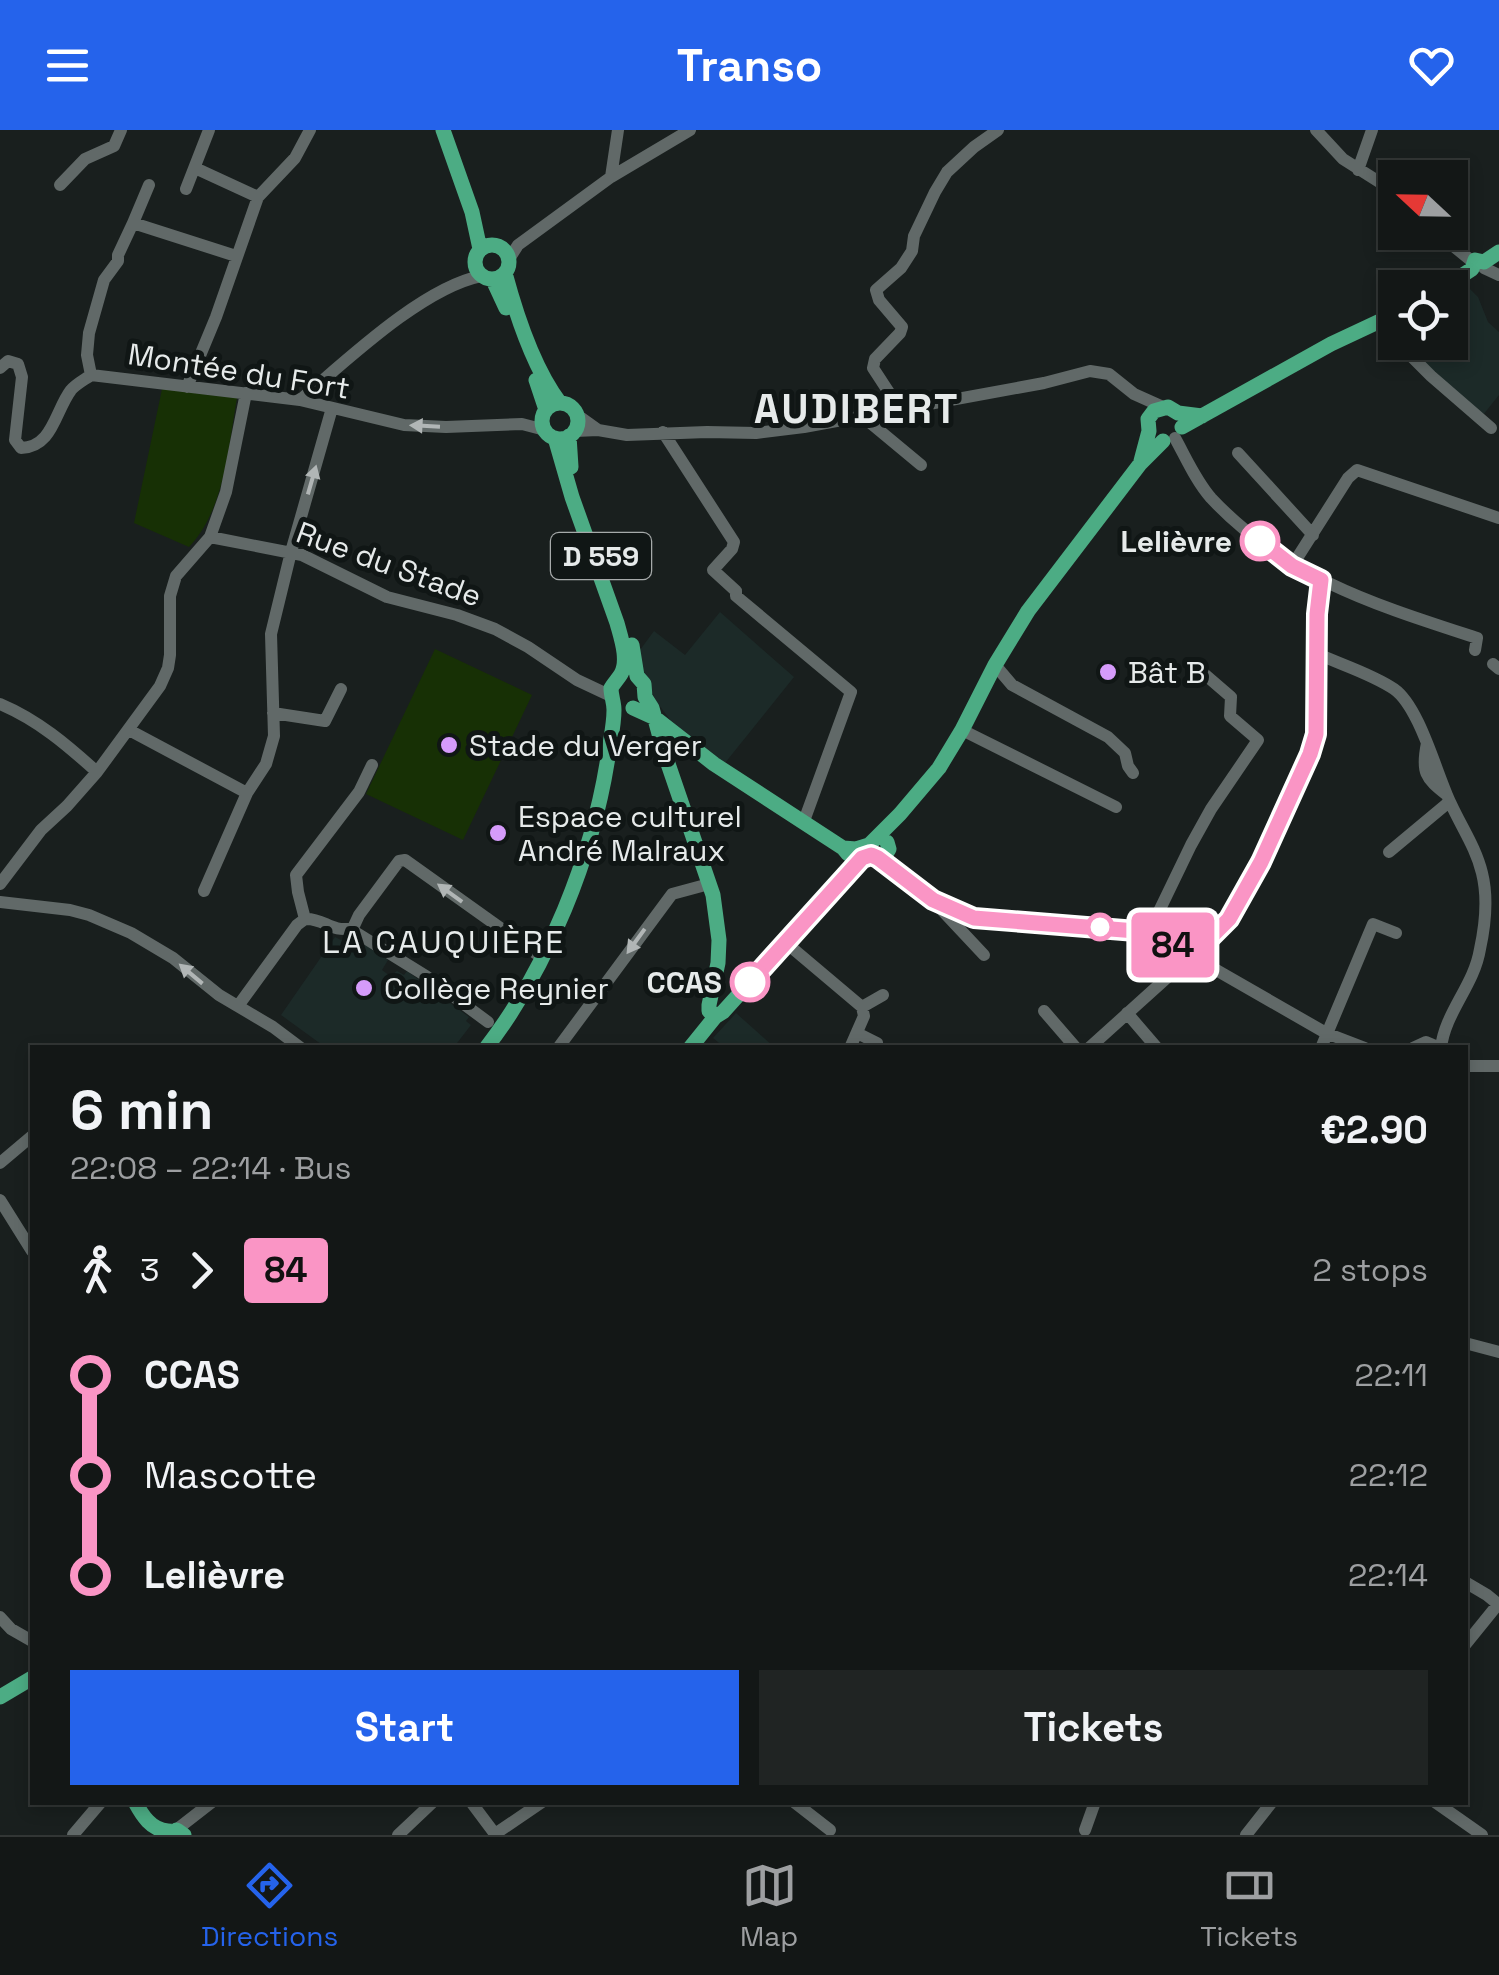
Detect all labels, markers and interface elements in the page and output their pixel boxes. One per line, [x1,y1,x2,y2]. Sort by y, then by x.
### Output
text: Transo [677,37,822,94]
icon: menu [40,38,95,93]
icon: heart [1404,38,1459,93]
north arrow [1378,160,1468,250]
map controls [1378,160,1468,360]
button: locate [1378,270,1468,360]
street label: Montée du Fort [125,334,353,408]
district label: AUDIBERT [754,384,960,435]
one-way arrow [408,418,440,434]
one-way arrow [304,464,320,495]
street label: Rue du Stade [291,512,487,616]
place label: Lelièvre [1120,522,1232,561]
marker: Lelièvre [1241,522,1279,560]
road number: D 559 [551,533,651,579]
place label: Bât B [1128,653,1205,692]
marker: Bât B [1097,661,1119,683]
place label: Stade du Verger [469,726,702,765]
marker: Stade du Verger [438,734,460,756]
place label: Espace culturel André Malraux [518,797,742,870]
marker: Espace culturel André Malraux [487,822,509,844]
one-way arrow [437,883,463,903]
line badge: 84 [1128,912,1218,978]
unlabelled marker [1087,914,1113,940]
district label: LA CAUQUIÈRE [322,922,566,962]
text: 84 [1151,923,1195,967]
one-way arrow [627,928,647,954]
place label: CCAS [646,963,722,1002]
marker: CCAS [731,963,769,1001]
one-way arrow [179,964,204,985]
place label: Collège Reynier [384,969,609,1008]
marker: Collège Reynier [353,977,375,999]
text: 6 min [70,1075,213,1145]
text: €2.90 [1320,1106,1428,1154]
text: 22:08 – 22:14 · Bus [70,1148,351,1188]
icon: walk [70,1243,125,1298]
icon: forward [174,1243,229,1298]
text: 84 [264,1248,308,1292]
text: 3 [140,1250,159,1290]
text: 2 stops [1313,1250,1428,1290]
text: CCAS [144,1351,240,1399]
text: 22:11 [1355,1355,1428,1395]
text: Mascotte [144,1451,317,1499]
text: 22:12 [1349,1455,1428,1495]
text: Lelièvre [144,1551,285,1599]
text: 22:14 [1348,1555,1428,1595]
button: Start [70,1670,739,1785]
button: Tickets [759,1670,1428,1785]
tab: Directions [201,1858,338,1954]
tab: Map [740,1858,798,1954]
tab: Tickets [1200,1858,1298,1954]

